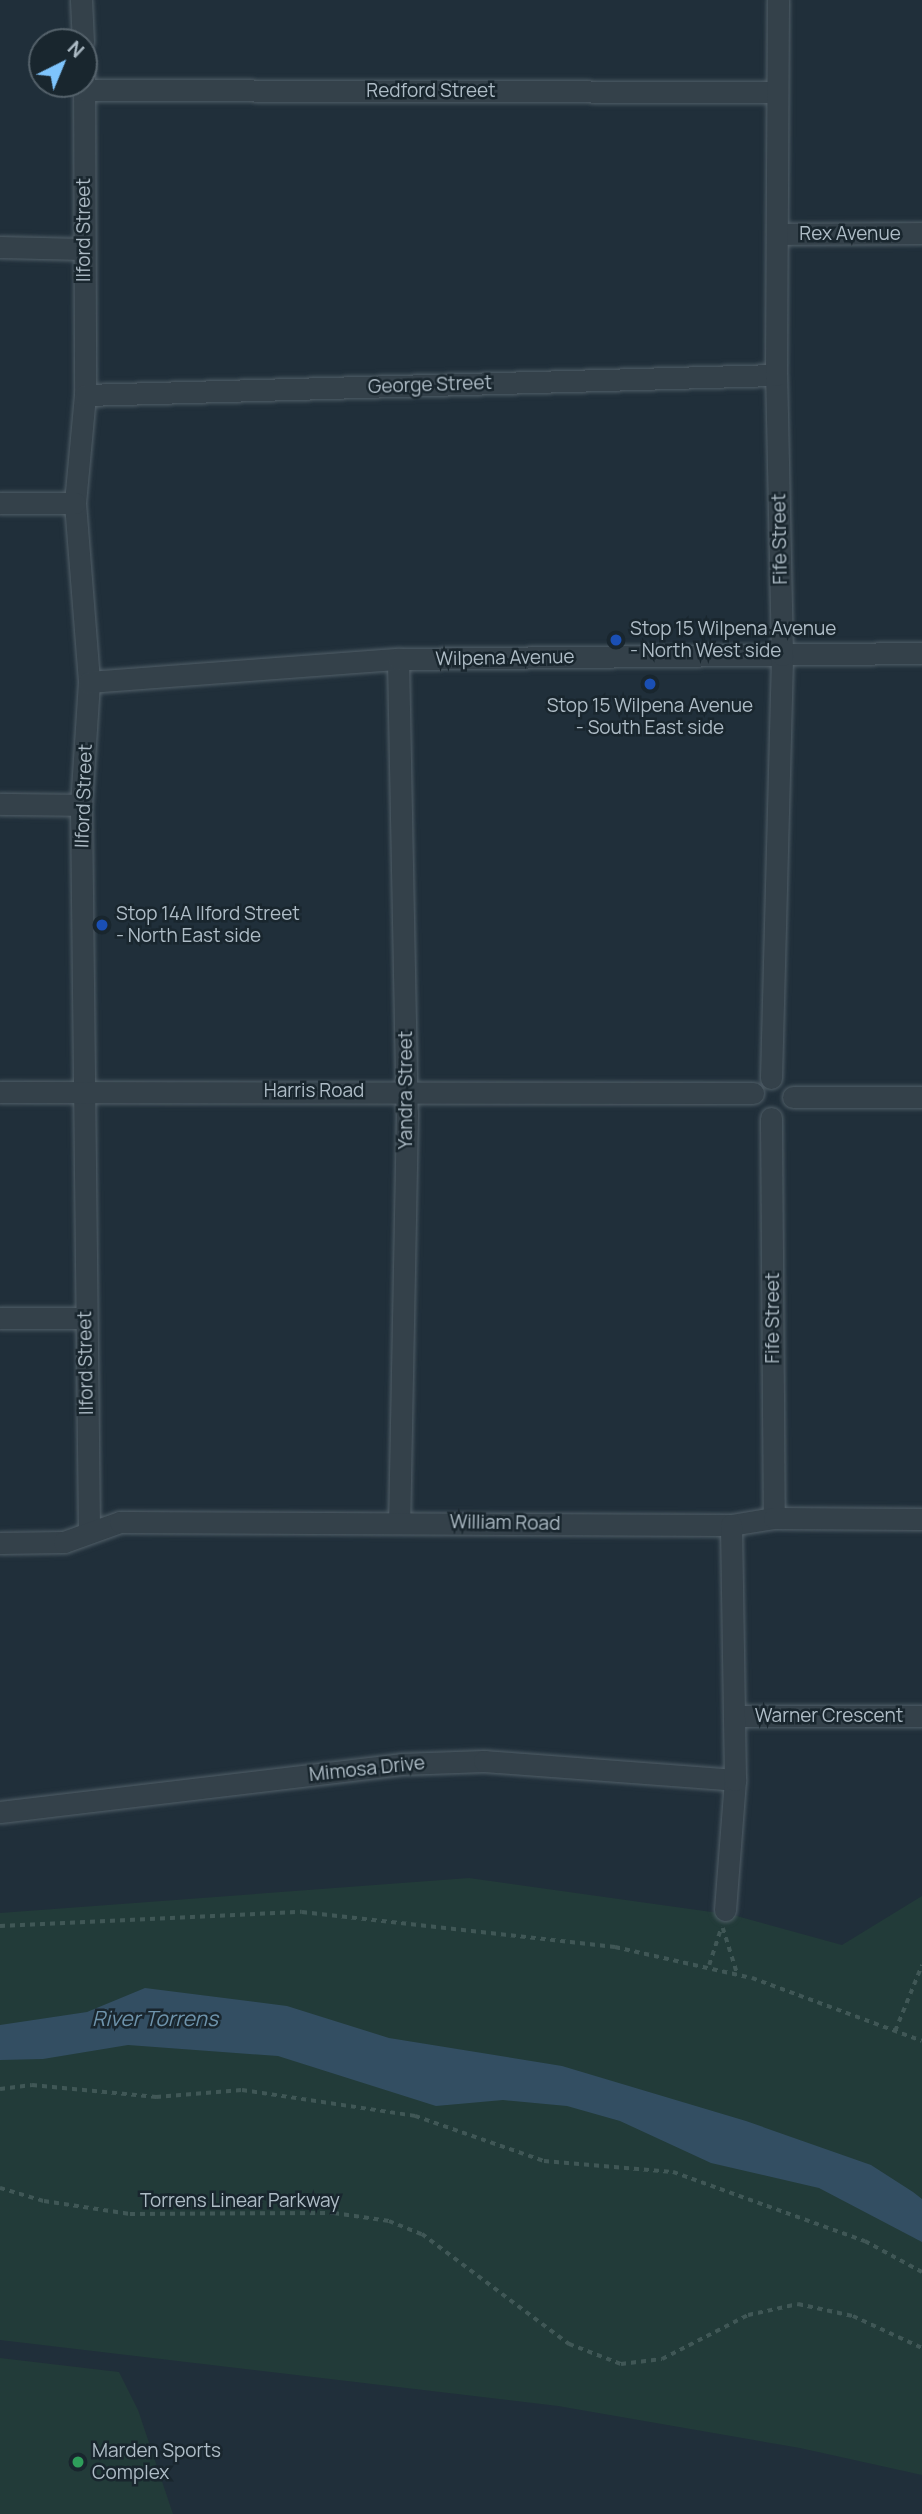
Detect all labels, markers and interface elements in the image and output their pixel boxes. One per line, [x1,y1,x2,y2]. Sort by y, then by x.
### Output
north arrow [28,28,98,98]
text: N [62,35,90,63]
street label: Redford Street [366,80,496,102]
street label: Ilford Street [73,178,95,282]
street label: Rex Avenue [799,223,901,245]
street label: George Street [368,371,492,399]
street label: Fife Street [768,493,792,585]
place label: Stop 15 Wilpena Avenue - North West side [630,618,836,662]
marker: Stop 15 Wilpena Avenue - North West side [608,632,624,648]
street label: Wilpena Avenue [435,645,575,671]
marker: Stop 15 Wilpena Avenue - South East side [642,676,658,692]
place label: Stop 15 Wilpena Avenue - South East side [547,695,753,739]
street label: Ilford Street [71,744,97,848]
place label: Stop 14A Ilford Street - North East side [116,903,300,947]
marker: Stop 14A Ilford Street - North East side [94,917,110,933]
street label: Yandra Street [395,1031,417,1149]
street label: Harris Road [264,1080,364,1102]
street label: Fife Street [762,1272,784,1364]
street label: Ilford Street [74,1311,98,1415]
street label: William Road [449,1511,561,1535]
street label: Warner Crescent [755,1705,903,1727]
street label: Mimosa Drive [308,1752,426,1786]
water label: River Torrens [92,2005,218,2031]
street label: Torrens Linear Parkway [140,2190,340,2212]
place label: Marden Sports Complex [92,2440,221,2484]
marker: Marden Sports Complex [70,2454,86,2470]

